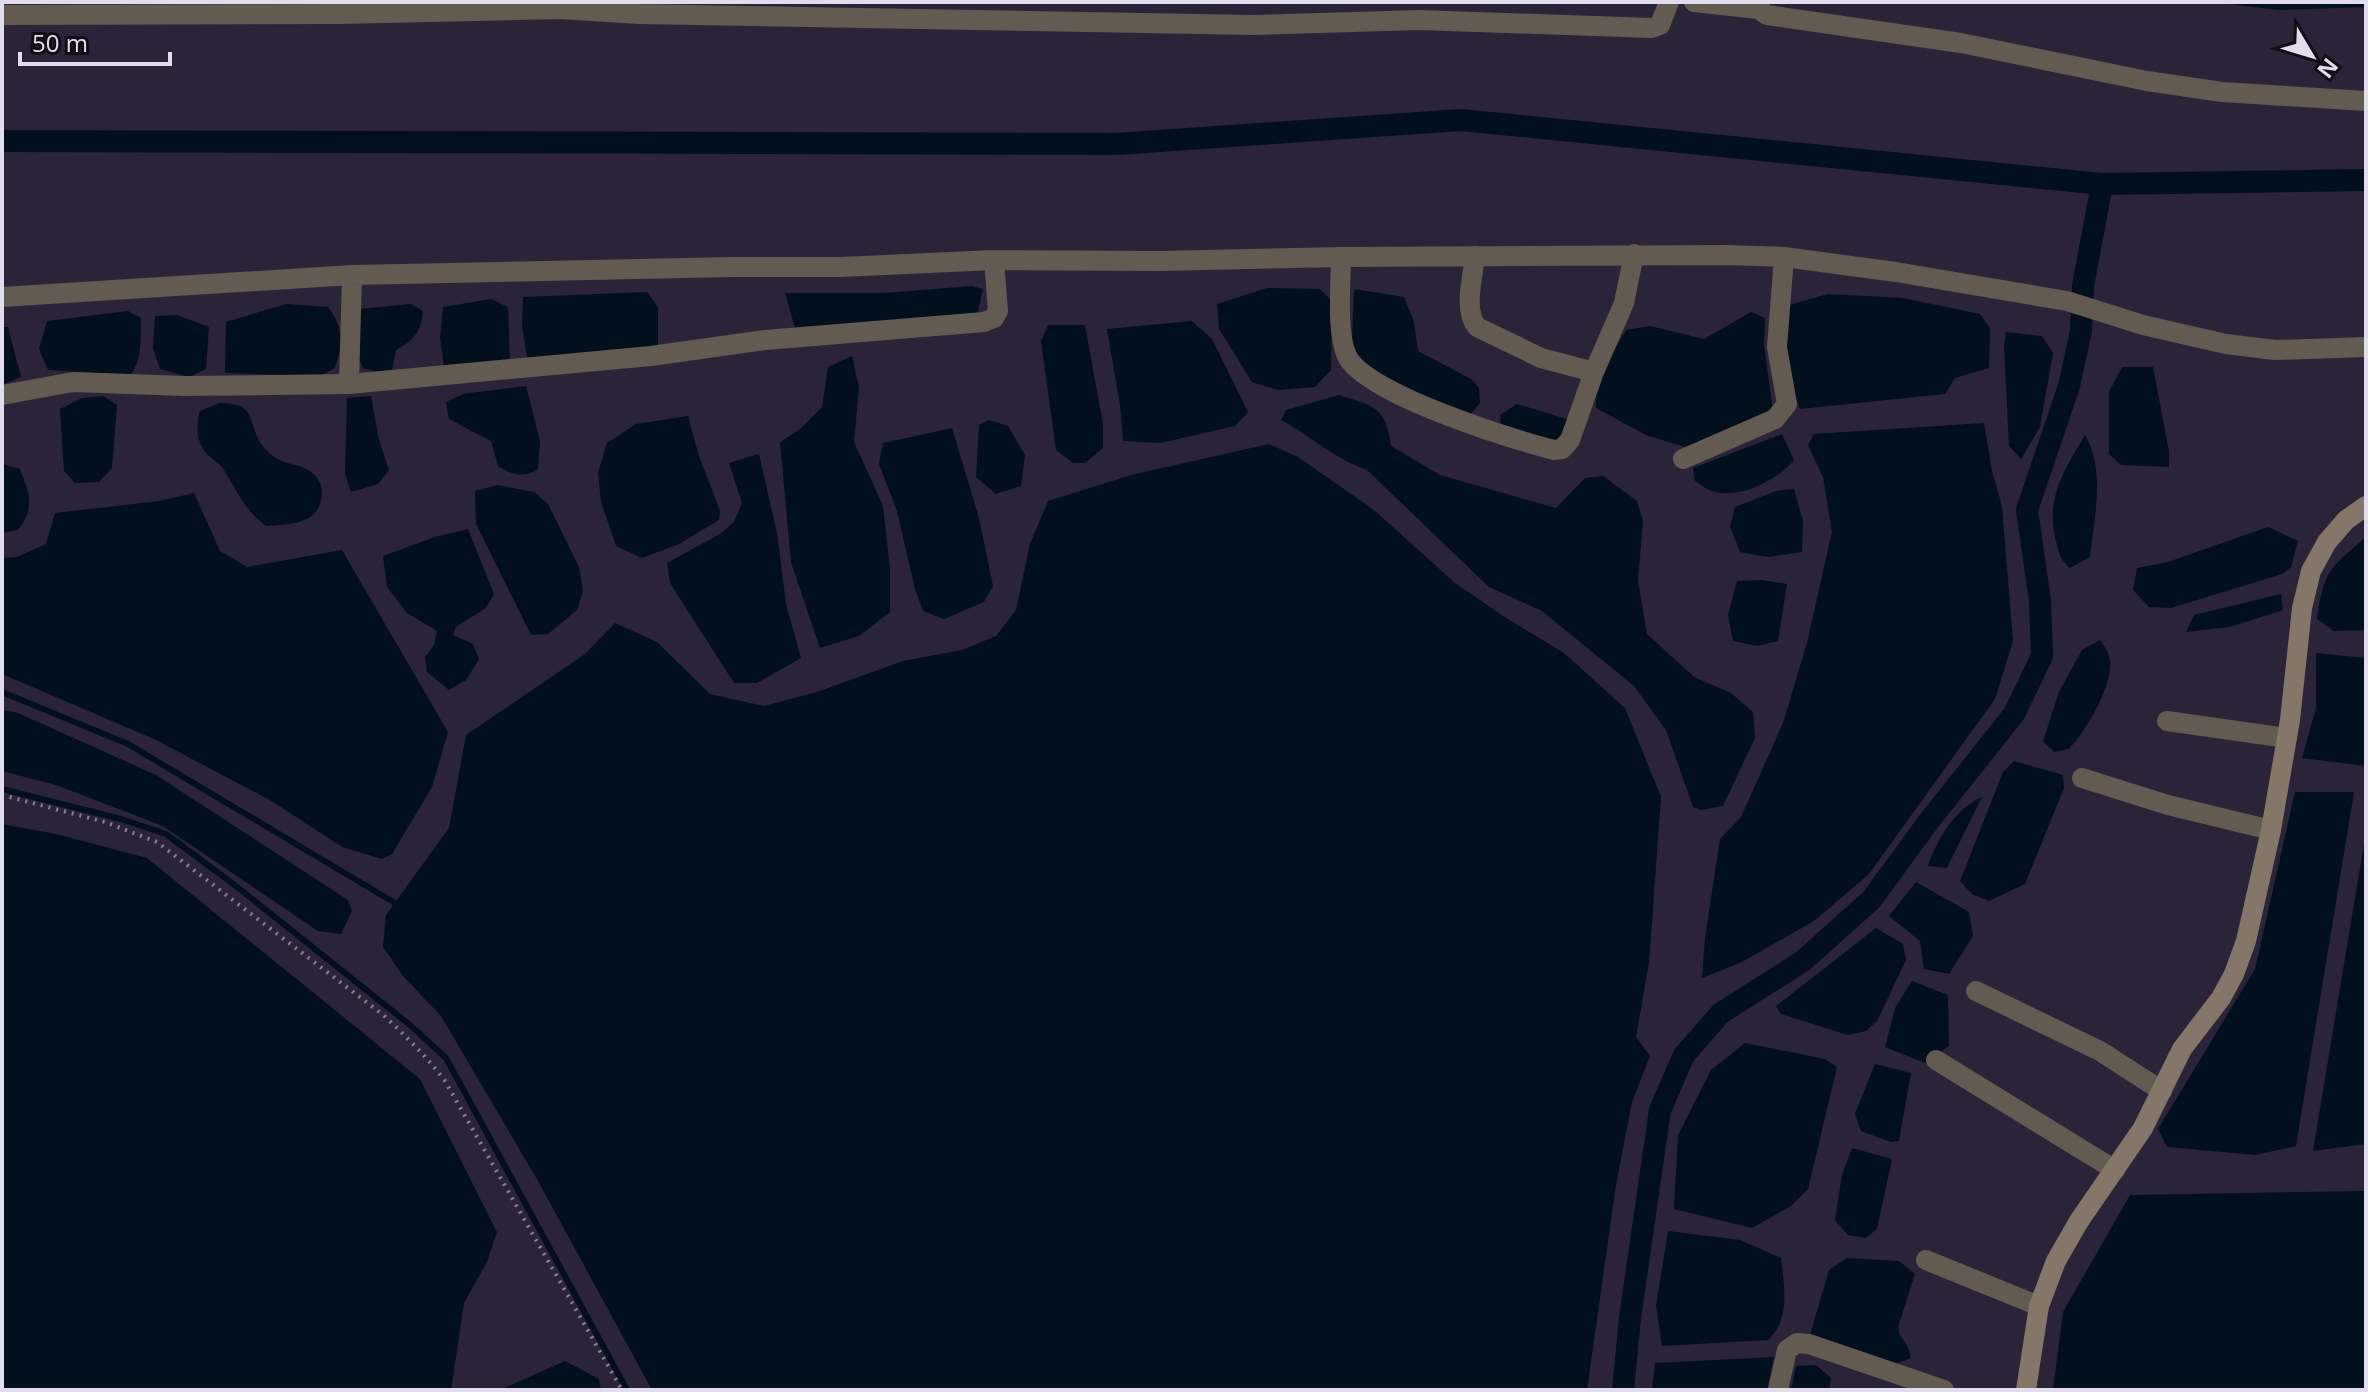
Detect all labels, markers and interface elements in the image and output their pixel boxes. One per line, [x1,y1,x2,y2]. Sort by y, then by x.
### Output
scale bar [20,16,170,66]
north arrow [2272,16,2352,96]
text: 50 m [32,26,88,59]
text: N [2311,53,2346,85]

